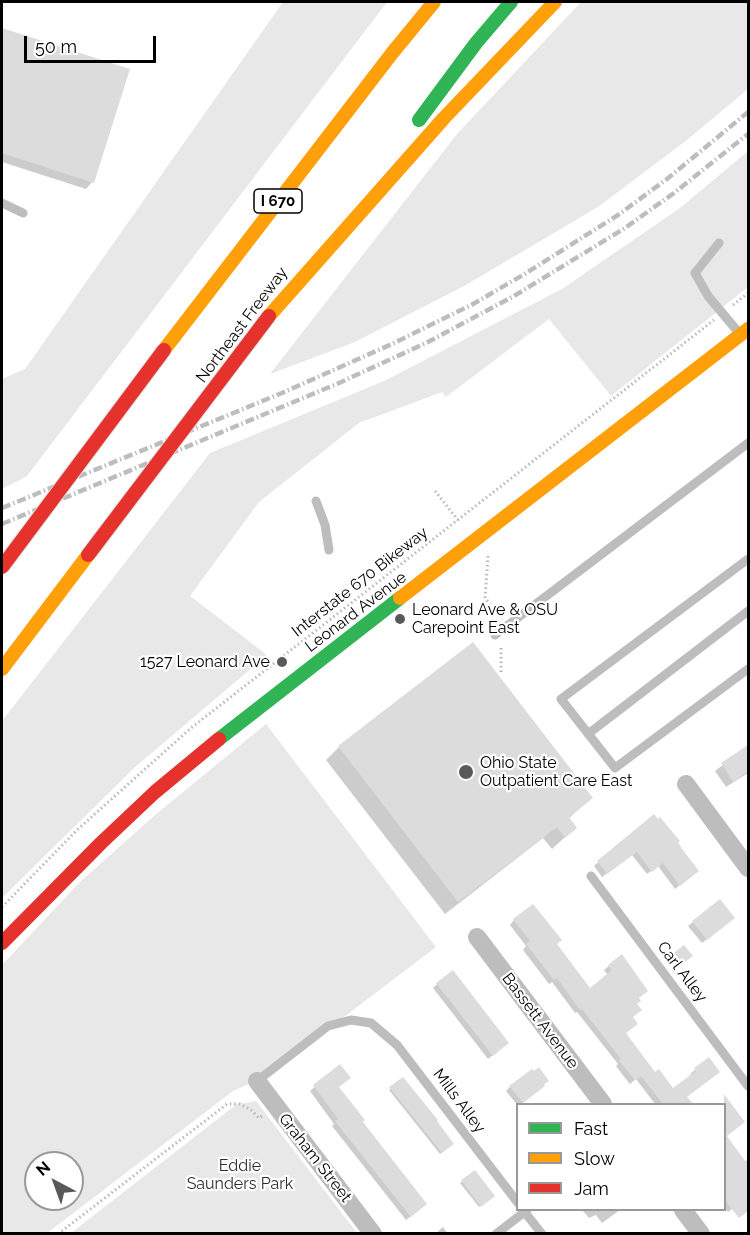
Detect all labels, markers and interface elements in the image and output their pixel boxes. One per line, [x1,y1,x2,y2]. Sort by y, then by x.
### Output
scale bar [27,24,159,62]
text: 50 m [35,36,77,57]
road number: I 670 [254,189,302,213]
street label: Northeast Freeway [192,263,292,387]
street label: Interstate 670 Bikeway [288,523,432,641]
street label: Leonard Avenue [302,568,410,656]
place label: Leonard Ave & OSU Carepoint East [412,600,558,638]
marker: Leonard Ave & OSU Carepoint East [393,612,407,626]
place label: 1527 Leonard Ave [140,652,270,672]
marker: 1527 Leonard Ave [275,655,289,669]
place label: Ohio State Outpatient Care East [480,753,632,791]
marker: Ohio State Outpatient Care East [457,763,475,781]
street label: Carl Alley [653,938,711,1006]
street label: Bassett Avenue [498,969,582,1073]
street label: Mills Alley [429,1065,489,1137]
legend [516,1103,726,1211]
street label: Graham Street [275,1110,355,1206]
text: Fast [574,1118,608,1139]
text: Slow [574,1148,615,1169]
north arrow [24,1151,84,1211]
park label: Eddie Saunders Park [187,1156,293,1194]
text: N [32,1157,54,1180]
text: Jam [574,1178,609,1199]

